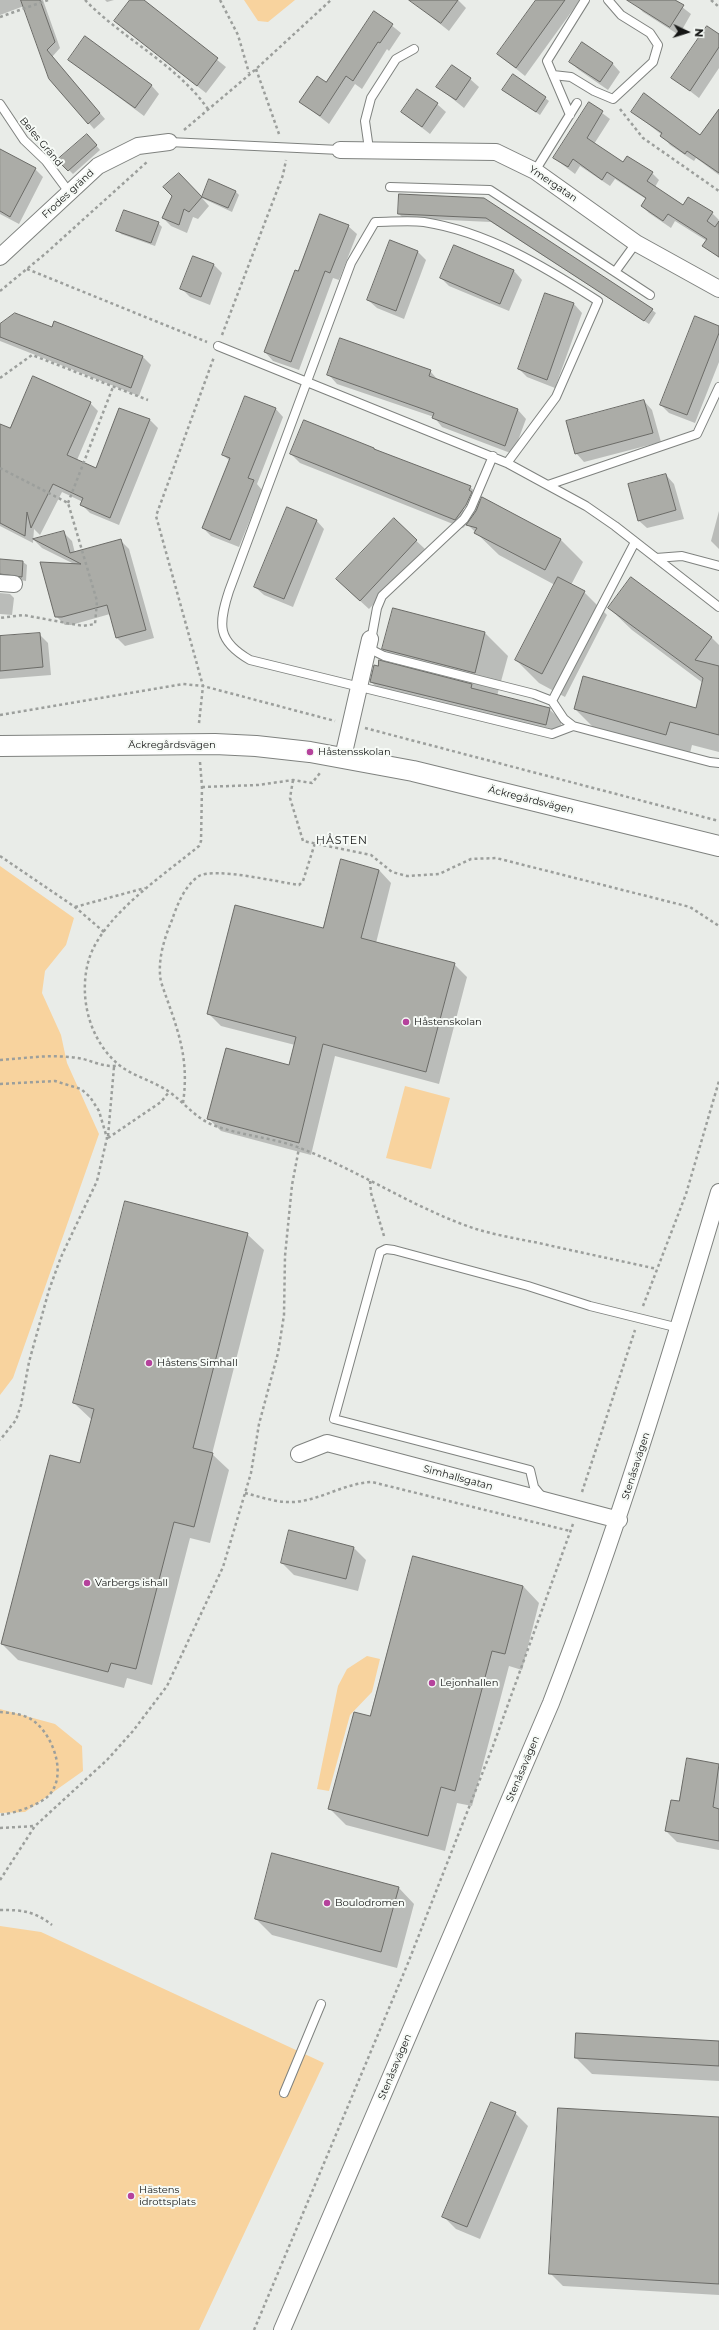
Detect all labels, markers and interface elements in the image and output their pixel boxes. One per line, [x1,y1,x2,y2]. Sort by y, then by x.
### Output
north arrow [667,12,707,52]
text: N [692,28,706,38]
street label: Beles Gränd [17,115,65,169]
street label: Ymergatan [527,163,579,205]
street label: Frodes gränd [40,167,96,221]
street label: Äckregårdsvägen [128,739,216,751]
place label: Håstensskolan [318,746,391,758]
marker: Håstensskolan [305,747,315,757]
street label: Äckregårdsvägen [487,784,575,816]
district label: HÅSTEN [316,834,368,848]
place label: Håstenskolan [414,1016,482,1028]
marker: Håstenskolan [401,1017,411,1027]
place label: Håstens Simhall [157,1357,238,1369]
marker: Håstens Simhall [144,1358,154,1368]
street label: Stenåsavägen [619,1431,653,1501]
street label: Simhallsgatan [422,1463,494,1493]
place label: Varbergs ishall [95,1577,168,1589]
marker: Varbergs ishall [82,1578,92,1588]
place label: Lejonhallen [440,1677,498,1689]
marker: Lejonhallen [427,1678,437,1688]
street label: Stenåsavägen [504,1734,542,1804]
place label: Boulodromen [335,1897,405,1909]
marker: Boulodromen [322,1898,332,1908]
street label: Stenåsavägen [376,2032,414,2102]
place label: Hästens idrottsplats [139,2184,196,2208]
marker: Hästens idrottsplats [126,2191,136,2201]

